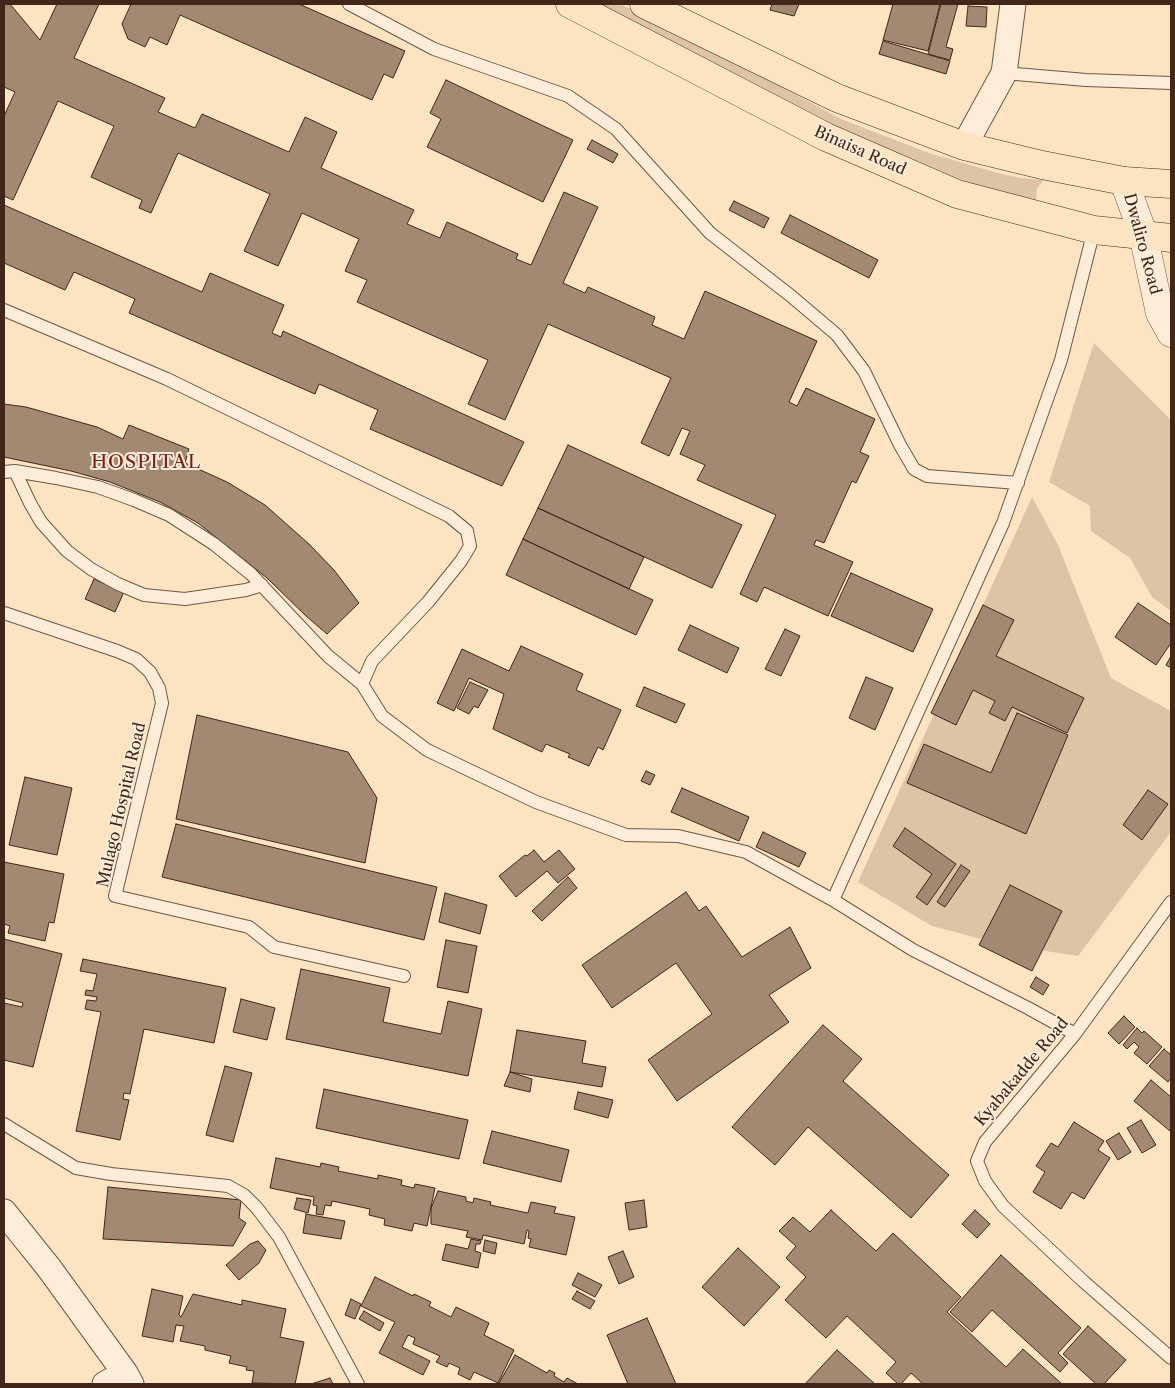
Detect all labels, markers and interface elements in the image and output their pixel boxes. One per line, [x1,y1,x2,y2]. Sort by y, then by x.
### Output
street label: Binaisa Road [811,122,909,180]
street label: Dwaliro Road [1119,191,1165,297]
district label: HOSPITAL [90,452,202,474]
street label: Mulago Hospital Road [94,721,150,889]
street label: Kyabakadde Road [971,1014,1073,1130]

